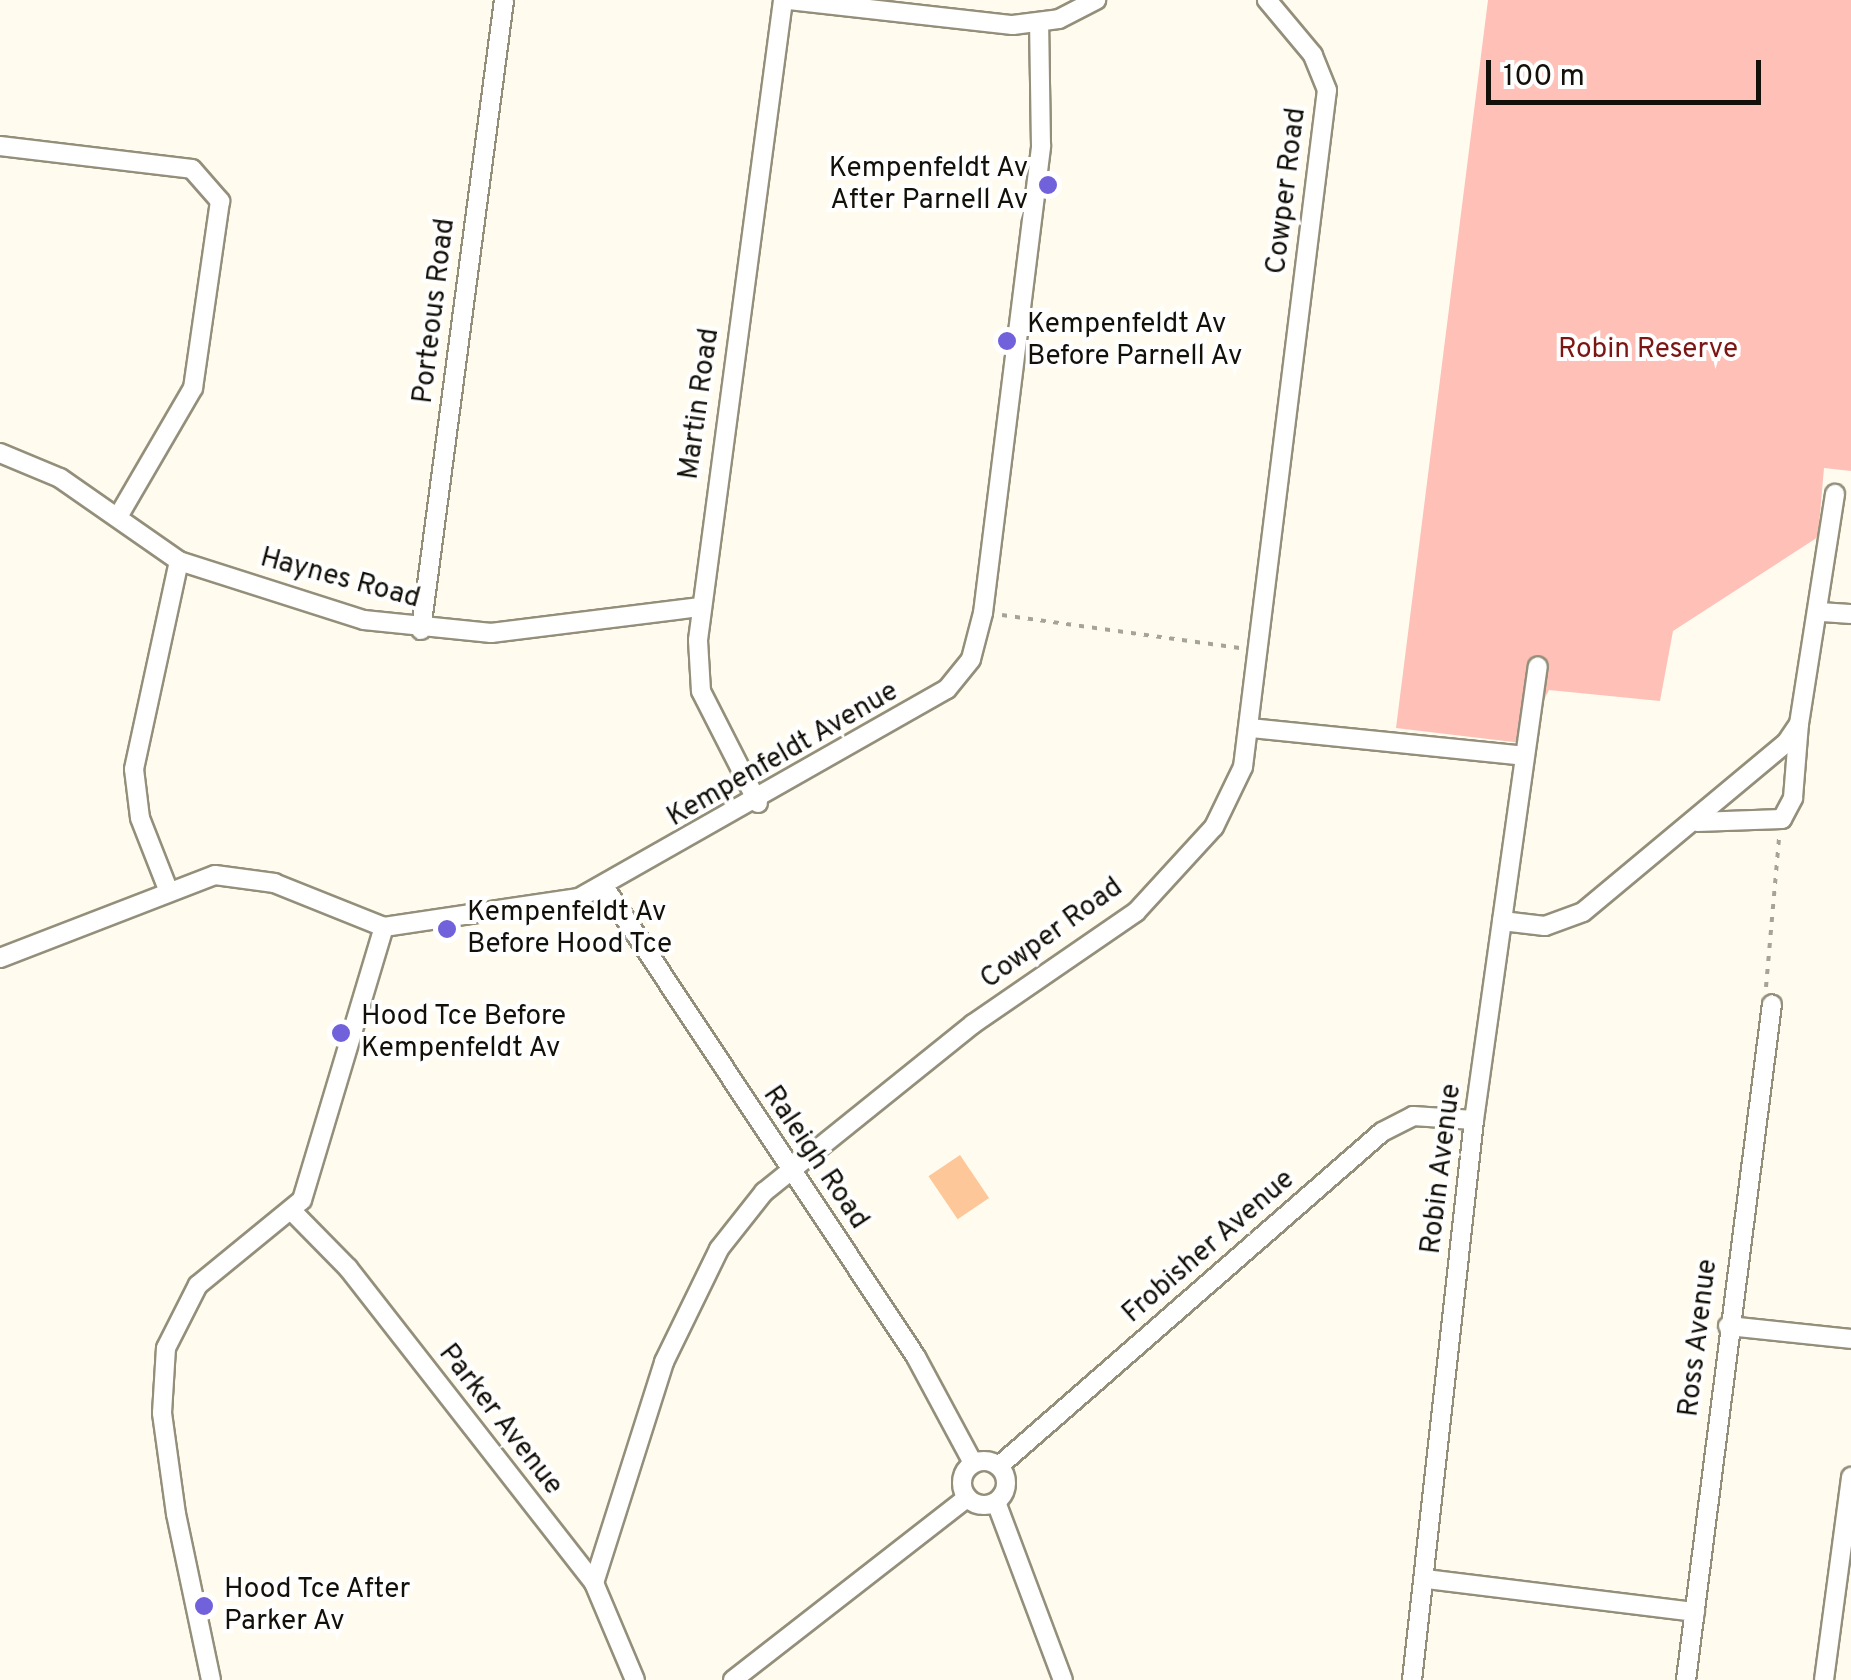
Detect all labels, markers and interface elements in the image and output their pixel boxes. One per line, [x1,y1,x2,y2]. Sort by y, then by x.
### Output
scale bar [1491,40,1766,102]
text: 100 m [1503,59,1585,96]
street label: Cowper Road [1260,106,1314,276]
place label: Kempenfeldt Av After Parnell Av [828,152,1028,218]
marker: Kempenfeldt Av After Parnell Av [1037,174,1059,196]
street label: Porteous Road [407,216,463,406]
place label: Kempenfeldt Av Before Parnell Av [1027,308,1243,374]
street label: Martin Road [673,326,727,482]
marker: Kempenfeldt Av Before Parnell Av [996,330,1018,352]
park label: Robin Reserve [1558,333,1738,367]
street label: Haynes Road [256,542,424,616]
street label: Kempenfeldt Avenue [661,675,905,835]
street label: Cowper Road [974,871,1130,997]
place label: Kempenfeldt Av Before Hood Tce [467,896,673,962]
marker: Kempenfeldt Av Before Hood Tce [436,918,458,940]
place label: Hood Tce Before Kempenfeldt Av [361,1000,567,1066]
marker: Hood Tce Before Kempenfeldt Av [330,1022,352,1044]
street label: Raleigh Road [755,1080,875,1236]
street label: Robin Avenue [1415,1081,1469,1257]
street label: Frobisher Avenue [1116,1163,1302,1331]
street label: Ross Avenue [1673,1257,1725,1419]
street label: Parker Avenue [430,1337,570,1503]
place label: Hood Tce After Parker Av [224,1573,413,1639]
marker: Hood Tce After Parker Av [193,1595,215,1617]

